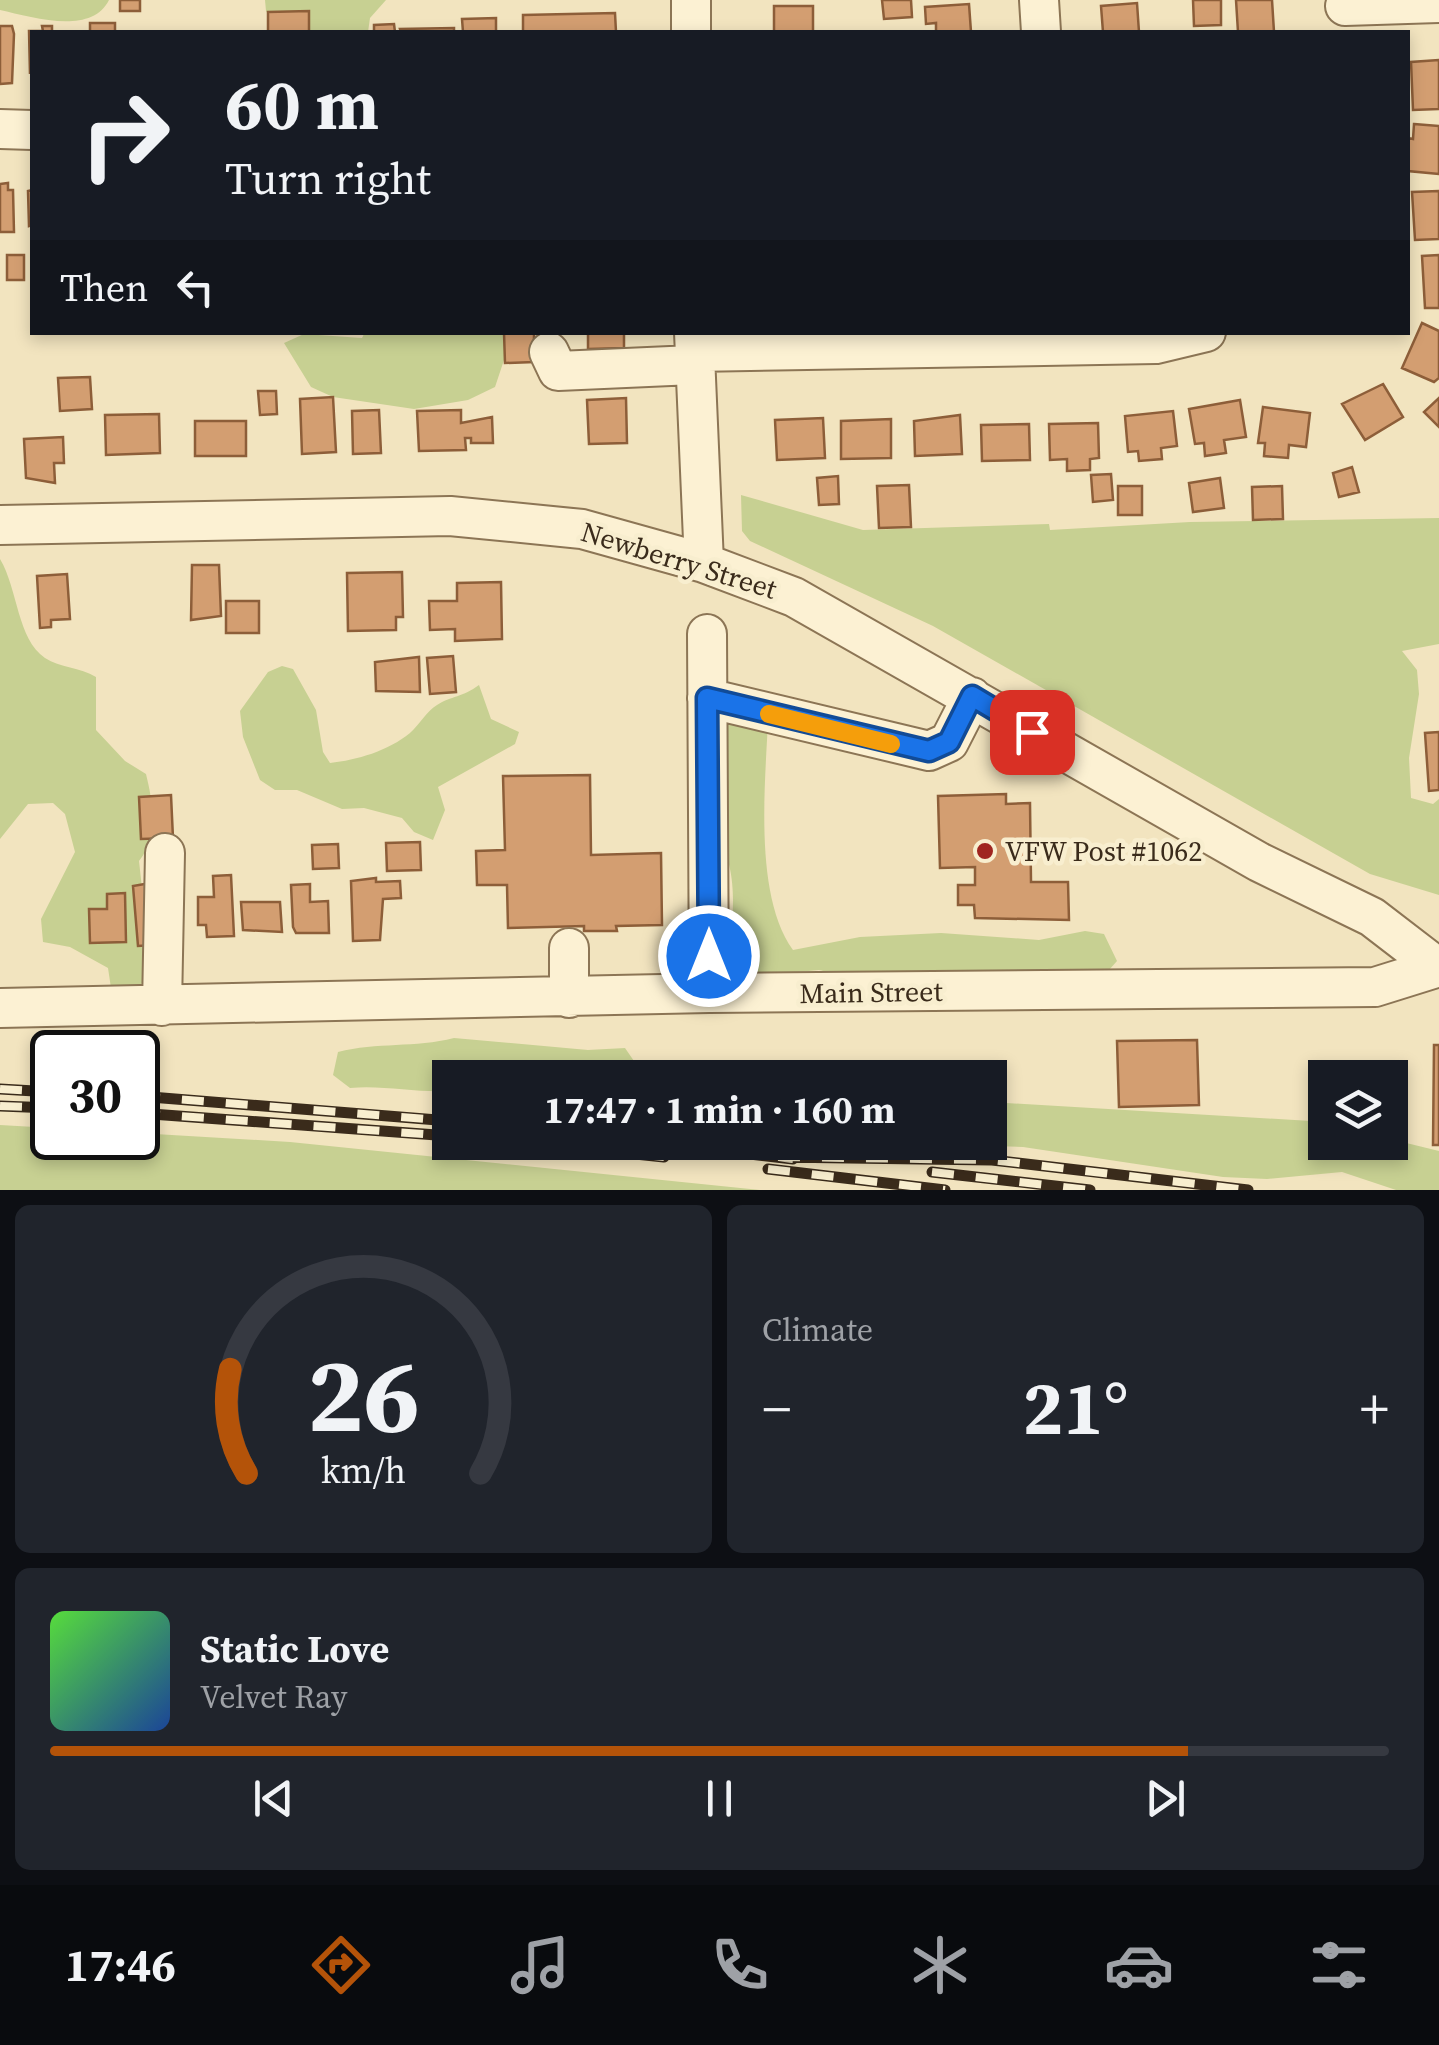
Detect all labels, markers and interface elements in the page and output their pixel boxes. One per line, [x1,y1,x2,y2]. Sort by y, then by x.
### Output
text: 60 m [225,56,379,152]
icon: right [60,70,190,200]
text: Turn right [225,147,431,209]
icon: left [168,260,223,315]
text: Then [60,262,148,314]
street label: Newberry Street [577,512,782,608]
pin [990,690,1075,775]
icon: arrive [1005,705,1060,760]
place label: VFW Post #1062 [1005,832,1202,870]
marker: VFW Post #1062 [974,840,996,862]
position arrow [657,904,761,1008]
street label: Main Street [799,972,944,1012]
speed limit sign: 30 [30,1030,160,1160]
map controls [1308,1060,1408,1160]
button: layers [1308,1060,1408,1160]
text: 17:47 · 1 min · 160 m [543,1084,896,1136]
text: Climate [762,1308,873,1352]
text: 26 [307,1323,420,1466]
text: 21° [1023,1356,1128,1459]
text: − [762,1371,791,1446]
text: + [1360,1371,1389,1446]
text: km/h [321,1446,406,1495]
text: Static Love [200,1623,389,1675]
text: Velvet Ray [200,1675,347,1719]
icon: previous [246,1771,301,1826]
icon: pause [692,1771,747,1826]
icon: next [1138,1771,1193,1826]
icon: directions [306,1930,376,2000]
icon: music [505,1930,575,2000]
icon: phone [705,1930,775,2000]
icon: climate [905,1930,975,2000]
icon: car [1104,1930,1174,2000]
icon: filters [1304,1930,1374,2000]
text: 17:46 [65,1934,176,1996]

